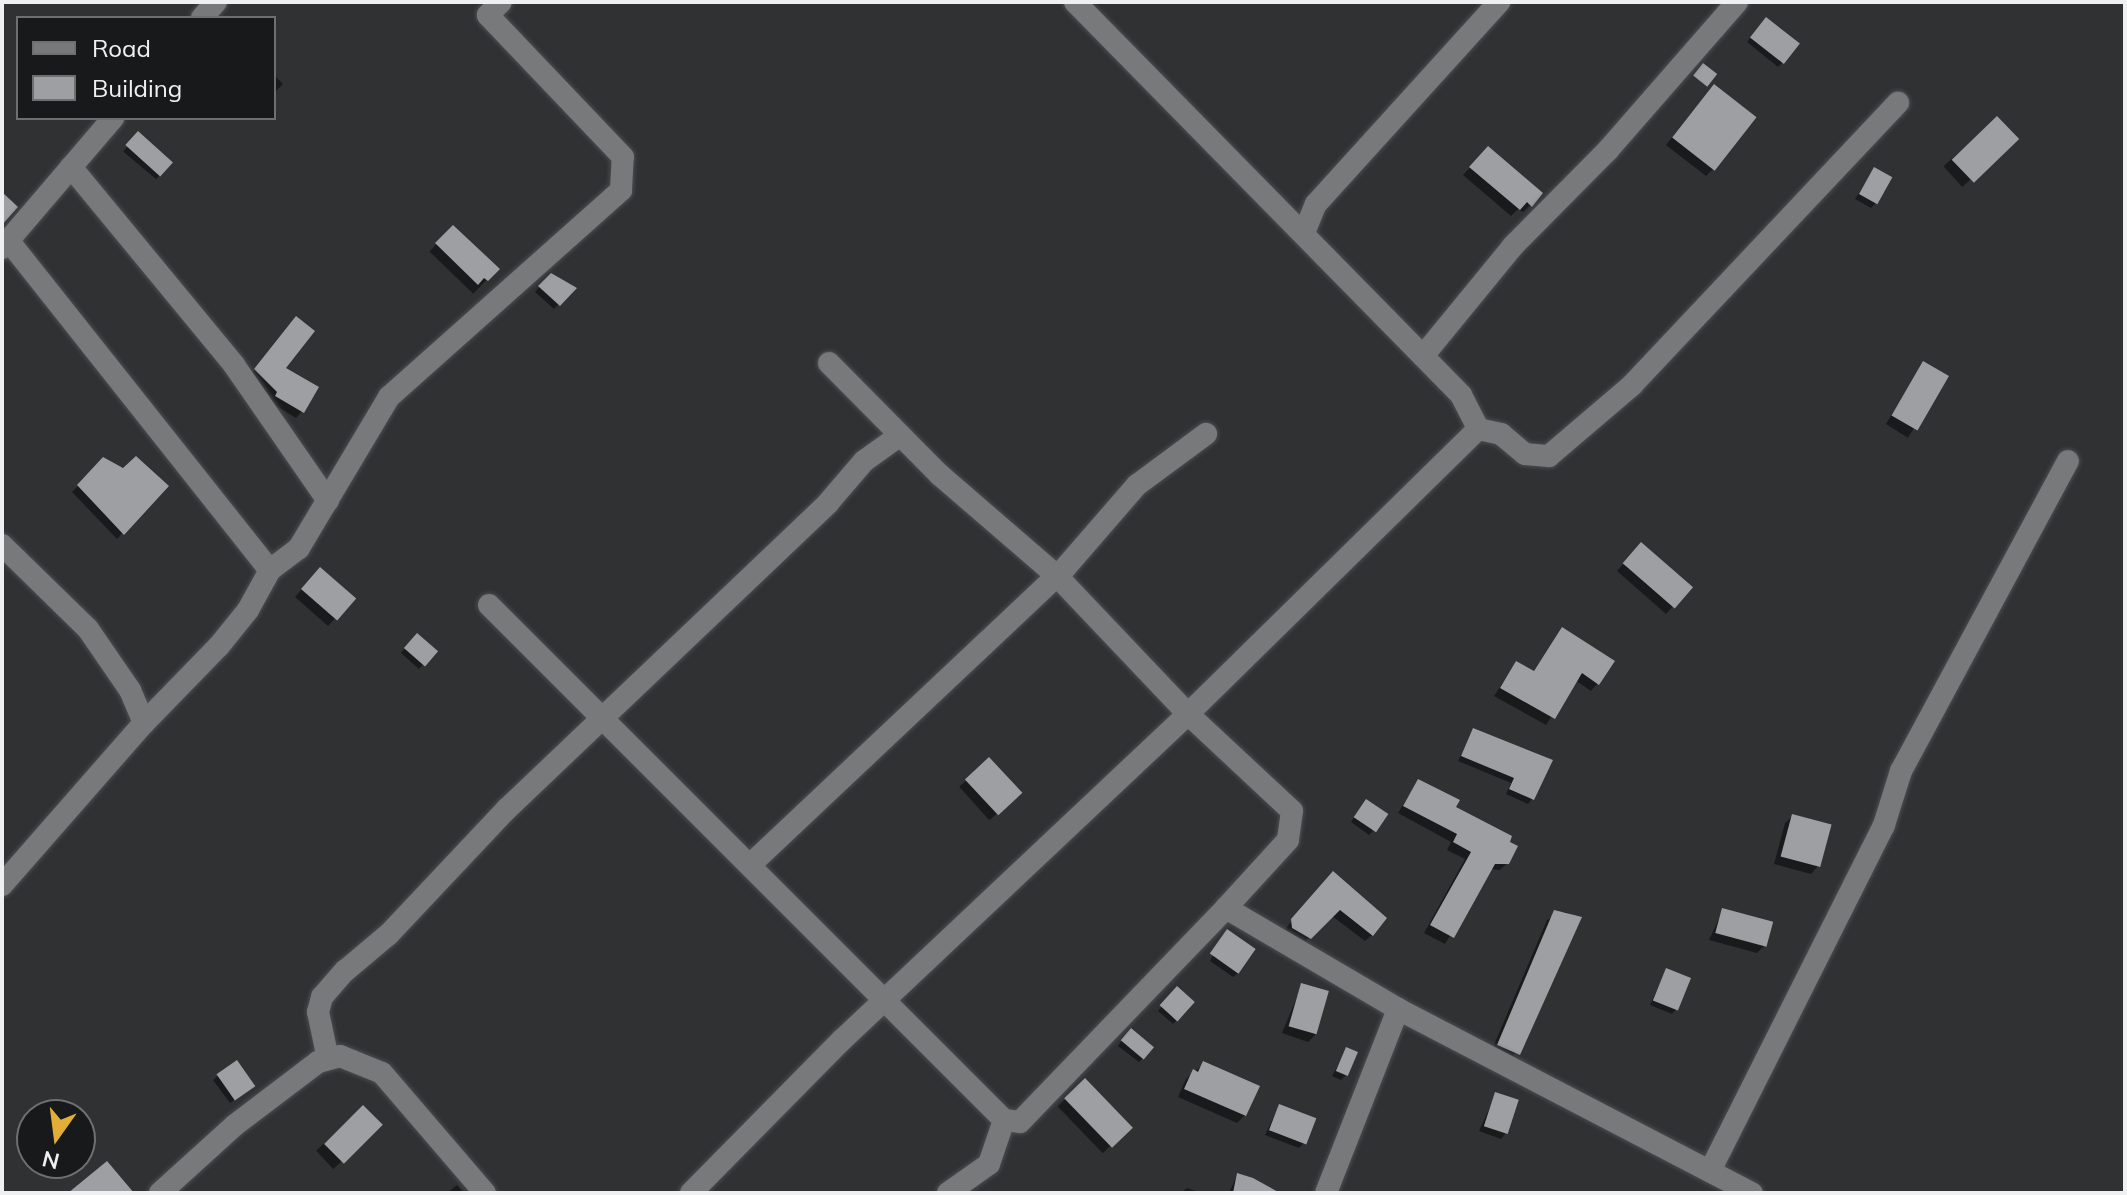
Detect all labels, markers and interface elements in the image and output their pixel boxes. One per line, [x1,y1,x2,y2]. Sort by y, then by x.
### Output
legend [16,16,276,120]
text: Road [92,33,151,63]
text: Building [92,73,182,103]
north arrow [16,1099,96,1179]
text: N [39,1145,62,1176]

